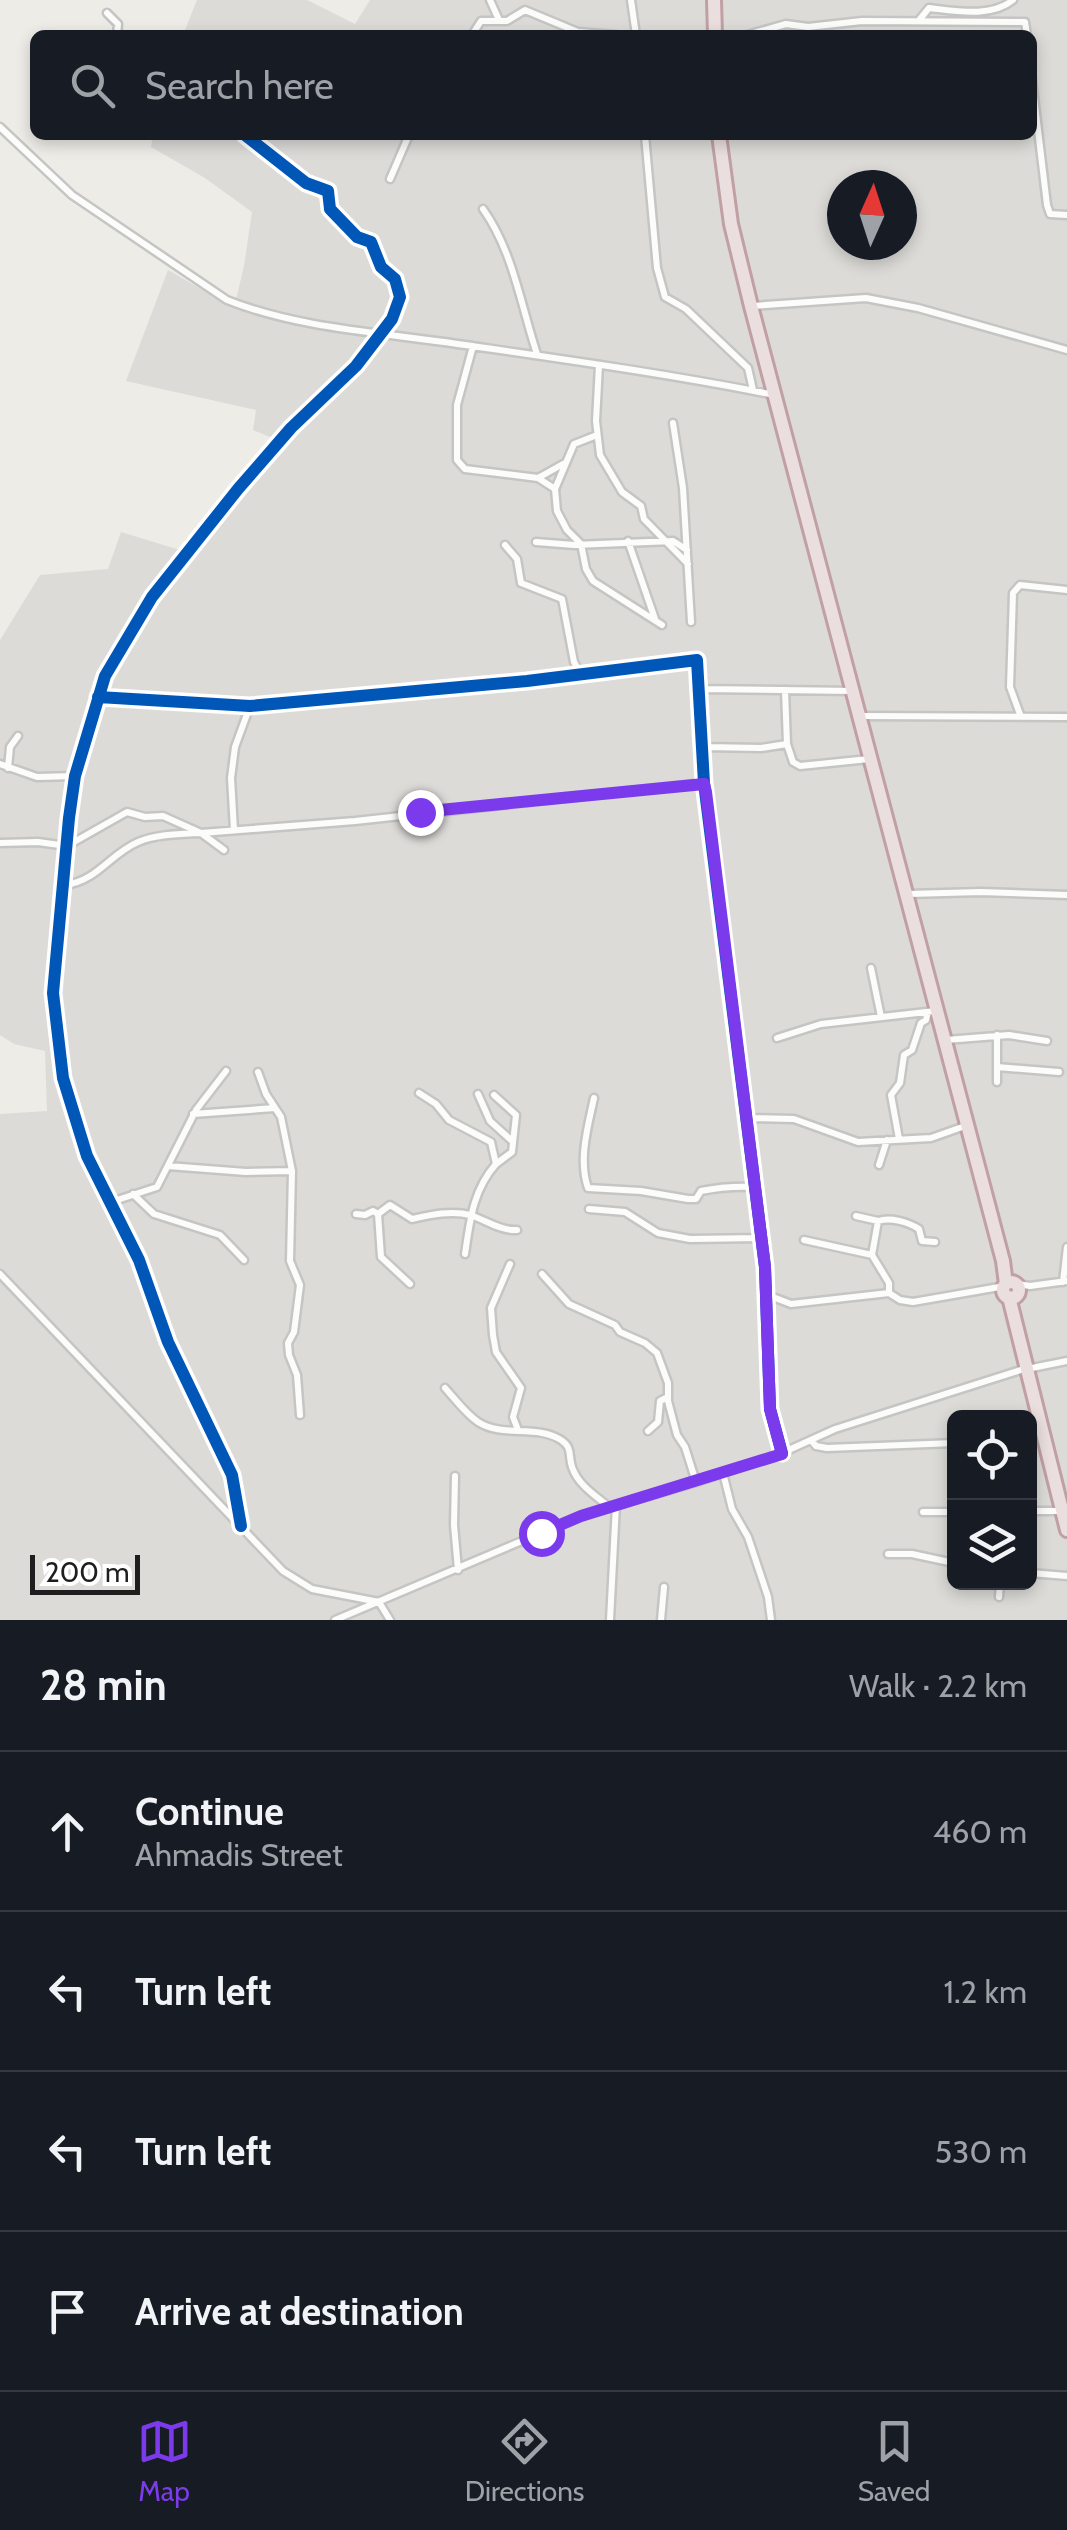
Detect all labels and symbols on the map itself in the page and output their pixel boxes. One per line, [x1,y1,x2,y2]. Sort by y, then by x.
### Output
north arrow [827,170,917,260]
route end [398,790,444,836]
route start [519,1511,565,1557]
scale bar [30,1550,140,1594]

